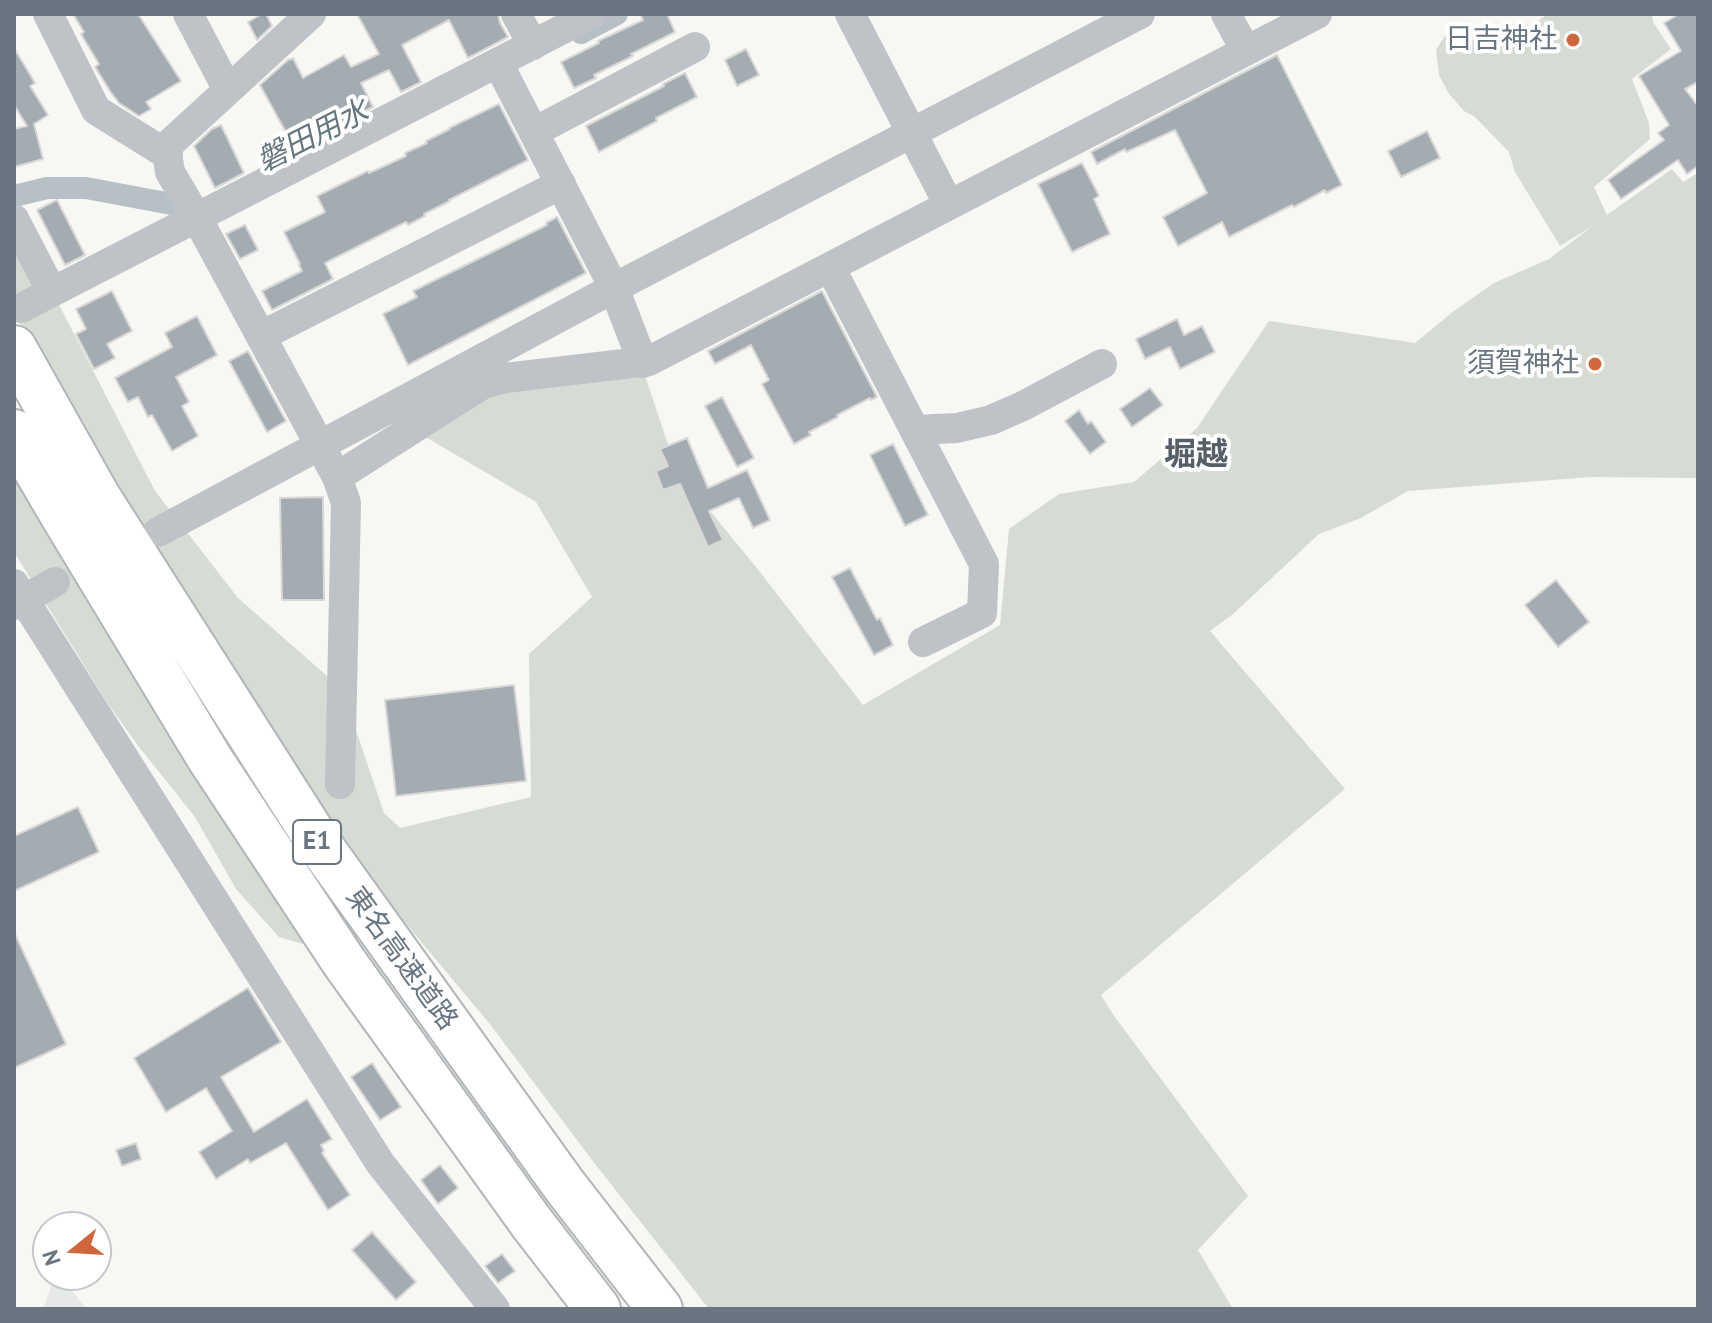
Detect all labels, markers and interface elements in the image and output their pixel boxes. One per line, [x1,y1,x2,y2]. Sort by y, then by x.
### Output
place label: 日吉神社 [1445,23,1557,57]
marker: 日吉神社 [1564,31,1582,49]
water label: 磐田用水 [251,94,375,180]
place label: 須賀神社 [1467,347,1579,381]
marker: 須賀神社 [1586,355,1604,373]
district label: 堀越 [1164,437,1228,475]
road number: E1 [293,820,341,864]
street label: 東名高速道路 [338,881,464,1037]
north arrow [32,1211,112,1291]
text: N [36,1247,67,1269]

